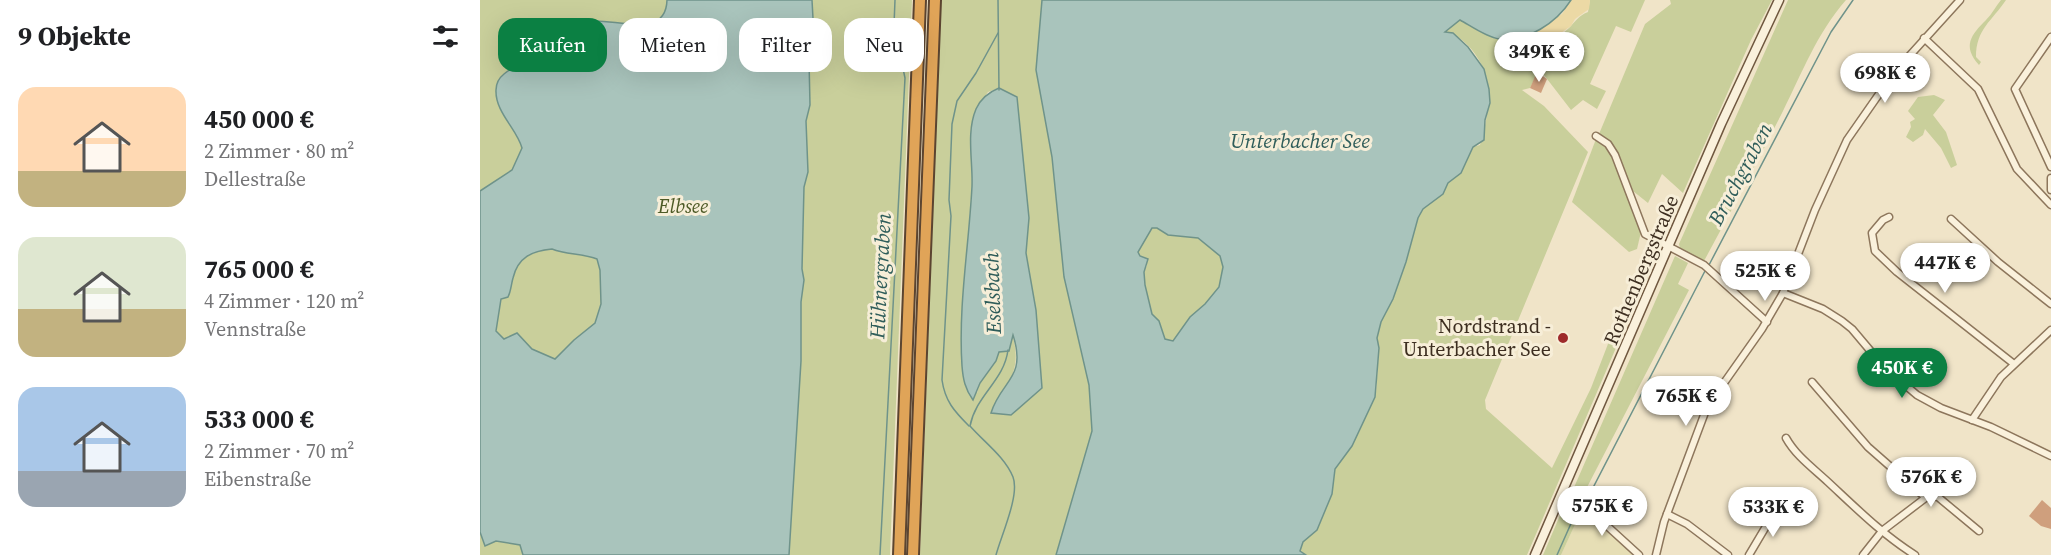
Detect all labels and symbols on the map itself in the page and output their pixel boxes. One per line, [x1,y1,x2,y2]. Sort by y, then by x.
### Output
pin: 349K € [1490,32,1588,83]
pin: 698K € [1836,53,1934,104]
water label: Bruchgraben [1700,118,1779,231]
water label: Unterbacher See [1230,126,1370,155]
street label: Rothenbergstraße [1597,191,1685,349]
park label: Elbsee [657,192,708,220]
water label: Hühnergraben [862,212,898,341]
pin: 447K € [1896,243,1994,294]
water label: Eselsbach [976,251,1008,335]
pin: 525K € [1716,251,1814,302]
place label: Nordstrand - Unterbacher See [1403,312,1551,363]
marker: Nordstrand - Unterbacher See [1556,331,1570,345]
pin: 450K € [1853,348,1951,399]
pin: 765K € [1637,376,1735,427]
pin: 576K € [1882,457,1980,508]
pin: 575K € [1553,486,1651,537]
pin: 533K € [1724,487,1822,538]

